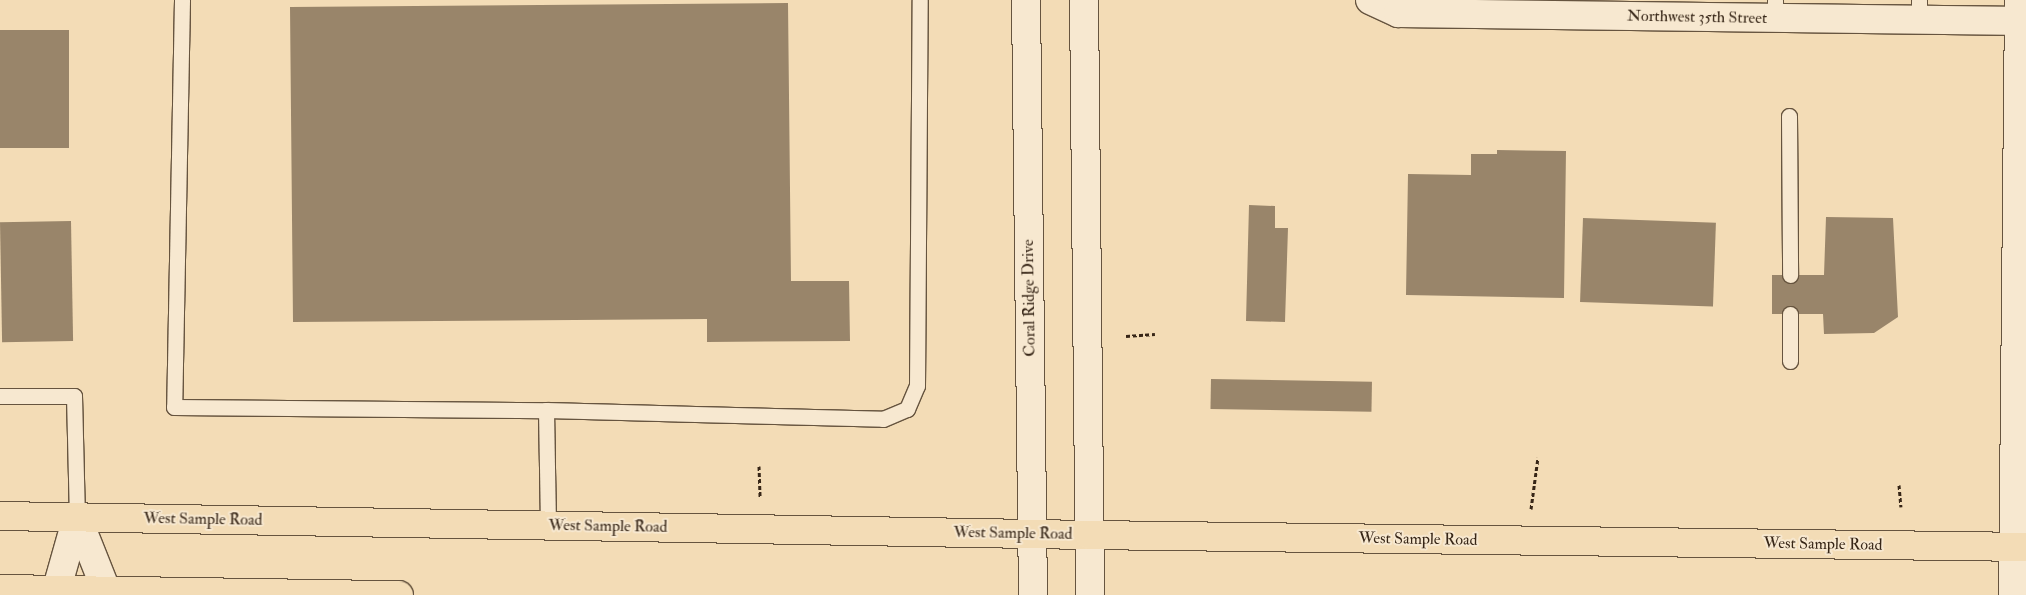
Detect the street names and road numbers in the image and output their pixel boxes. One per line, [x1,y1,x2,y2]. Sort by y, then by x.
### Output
street label: Northwest 35th Street [1627,6,1767,28]
street label: Coral Ridge Drive [1018,239,1040,357]
street label: West Sample Road [143,508,263,530]
street label: West Sample Road [548,515,668,537]
street label: West Sample Road [953,522,1073,544]
street label: West Sample Road [1358,528,1478,550]
street label: West Sample Road [1763,533,1883,555]

